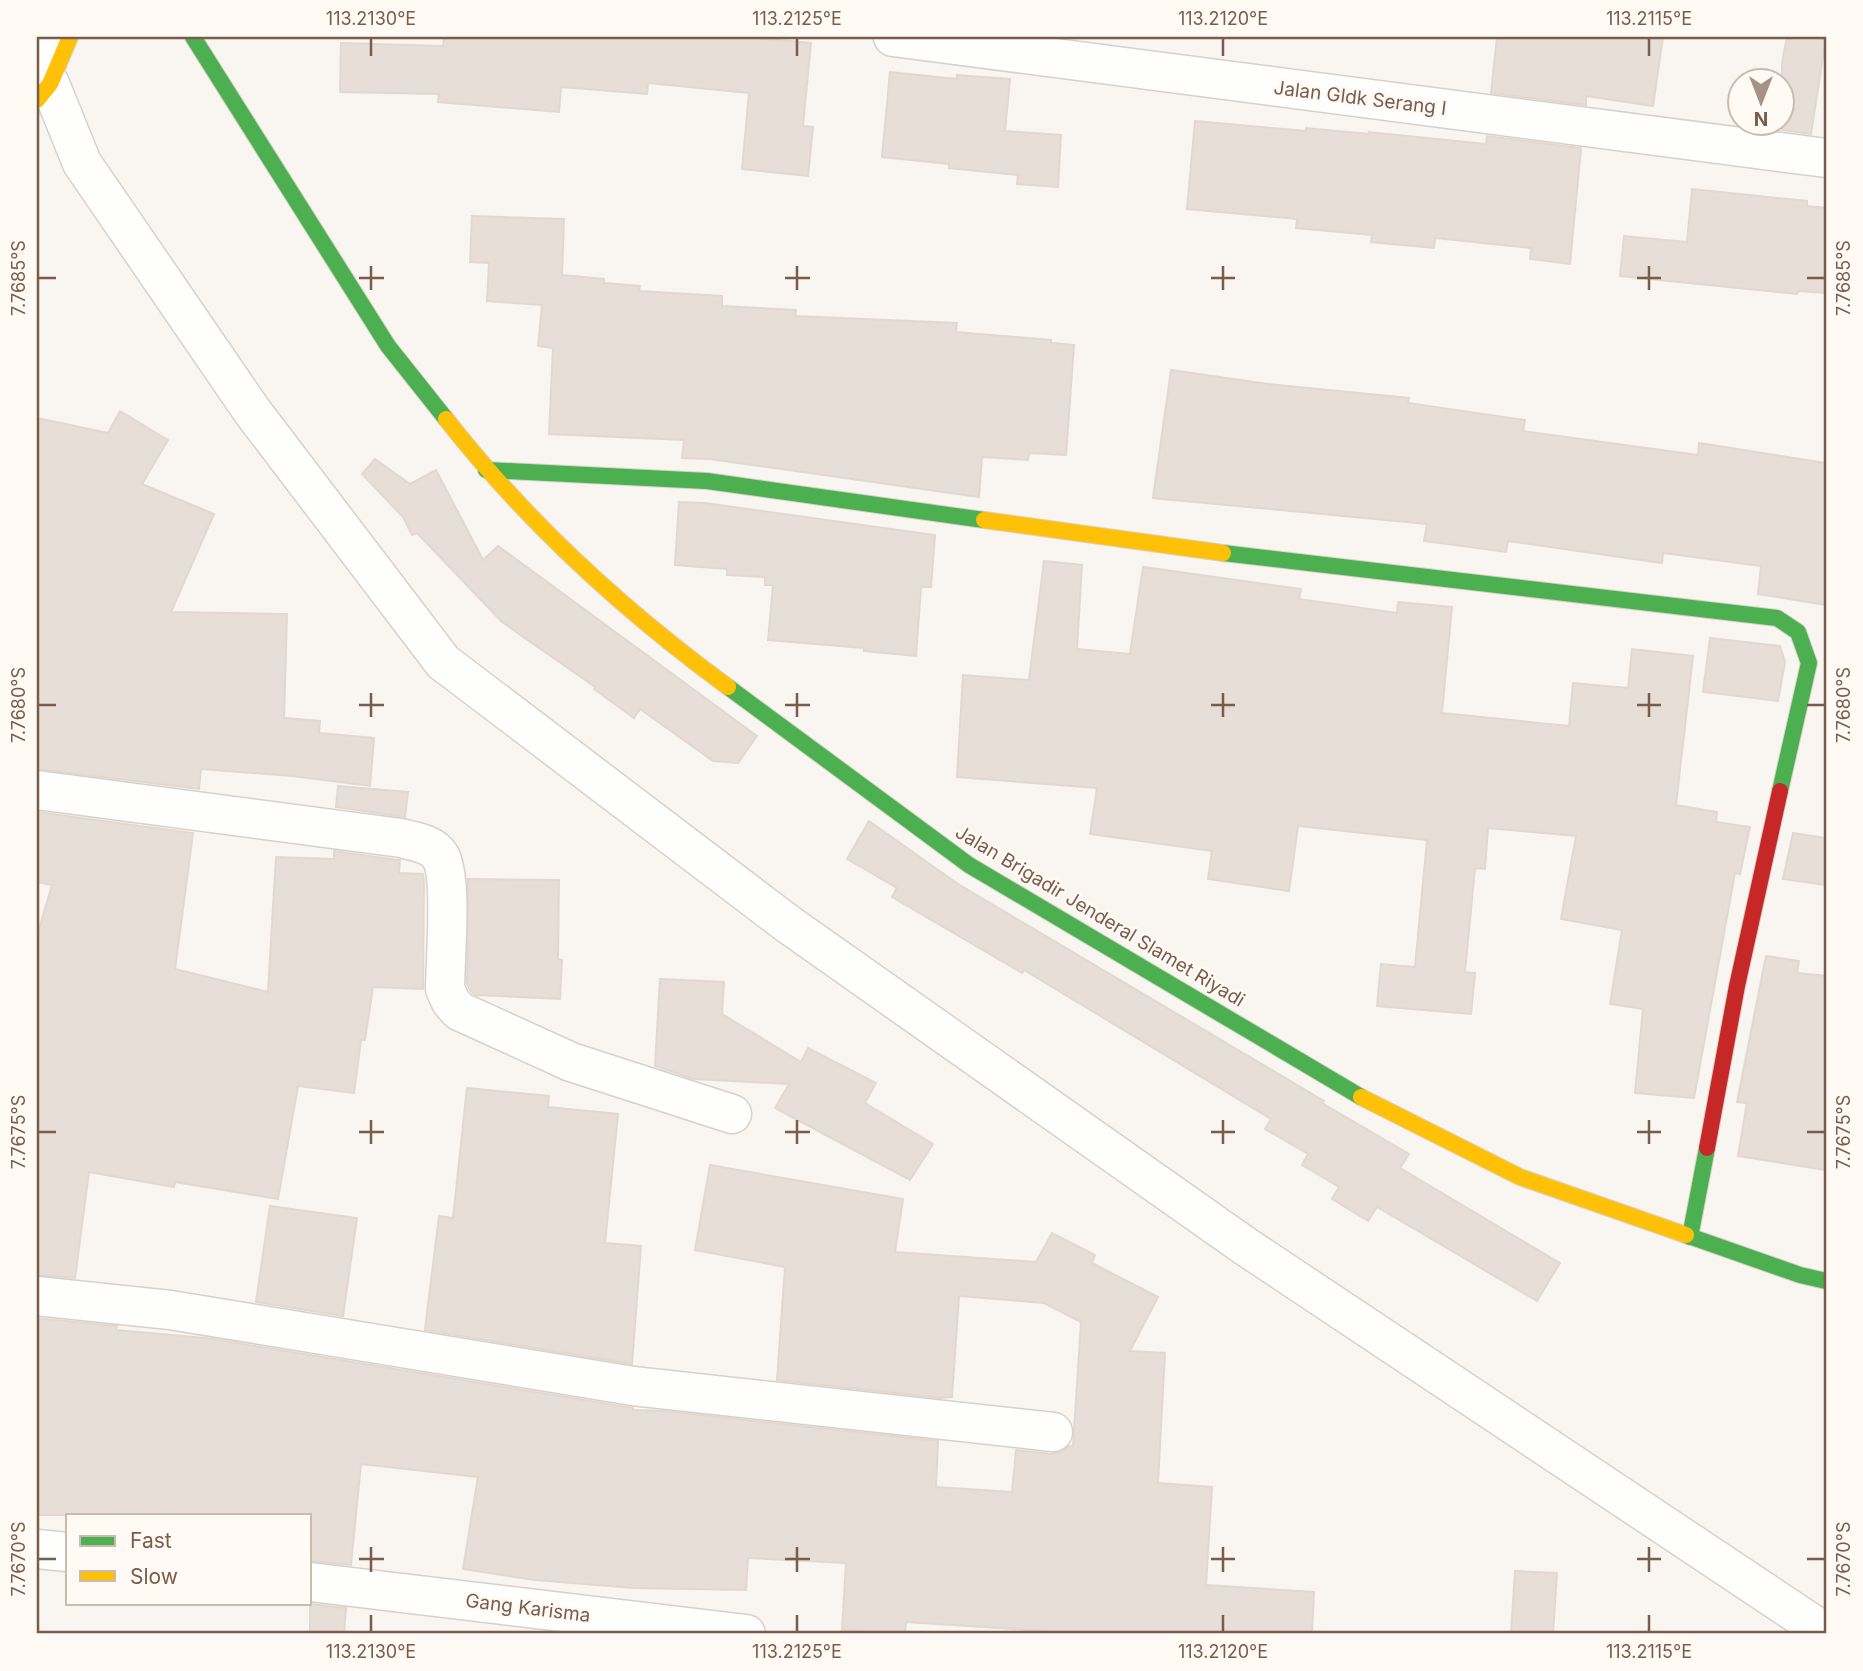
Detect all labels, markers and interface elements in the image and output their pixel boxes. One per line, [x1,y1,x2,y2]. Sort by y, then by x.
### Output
text: 113.2130°E [326,8,416,29]
text: 113.2125°E [752,8,842,29]
text: 113.2120°E [1178,8,1268,29]
text: 113.2115°E [1606,8,1692,29]
north arrow [1727,66,1797,136]
street label: Jalan Gldk Serang I [1272,76,1448,120]
text: N [1754,107,1768,130]
text: 7.7685°S [8,240,29,316]
text: 7.7685°S [1833,240,1854,316]
text: 7.7680°S [8,667,29,743]
text: 7.7680°S [1833,667,1854,743]
street label: Jalan Brigadir Jenderal Slamet Riyadi [951,820,1249,1012]
text: 7.7675°S [8,1095,29,1169]
text: 7.7675°S [1833,1095,1854,1169]
legend [66,1514,312,1604]
text: 7.7670°S [8,1522,29,1596]
text: 7.7670°S [1833,1522,1854,1596]
text: Fast [130,1528,172,1553]
text: Slow [130,1564,178,1589]
street label: Gang Karisma [464,1589,592,1627]
text: 113.2130°E [326,1641,416,1662]
text: 113.2125°E [752,1641,842,1662]
text: 113.2120°E [1178,1641,1268,1662]
text: 113.2115°E [1606,1641,1692,1662]

